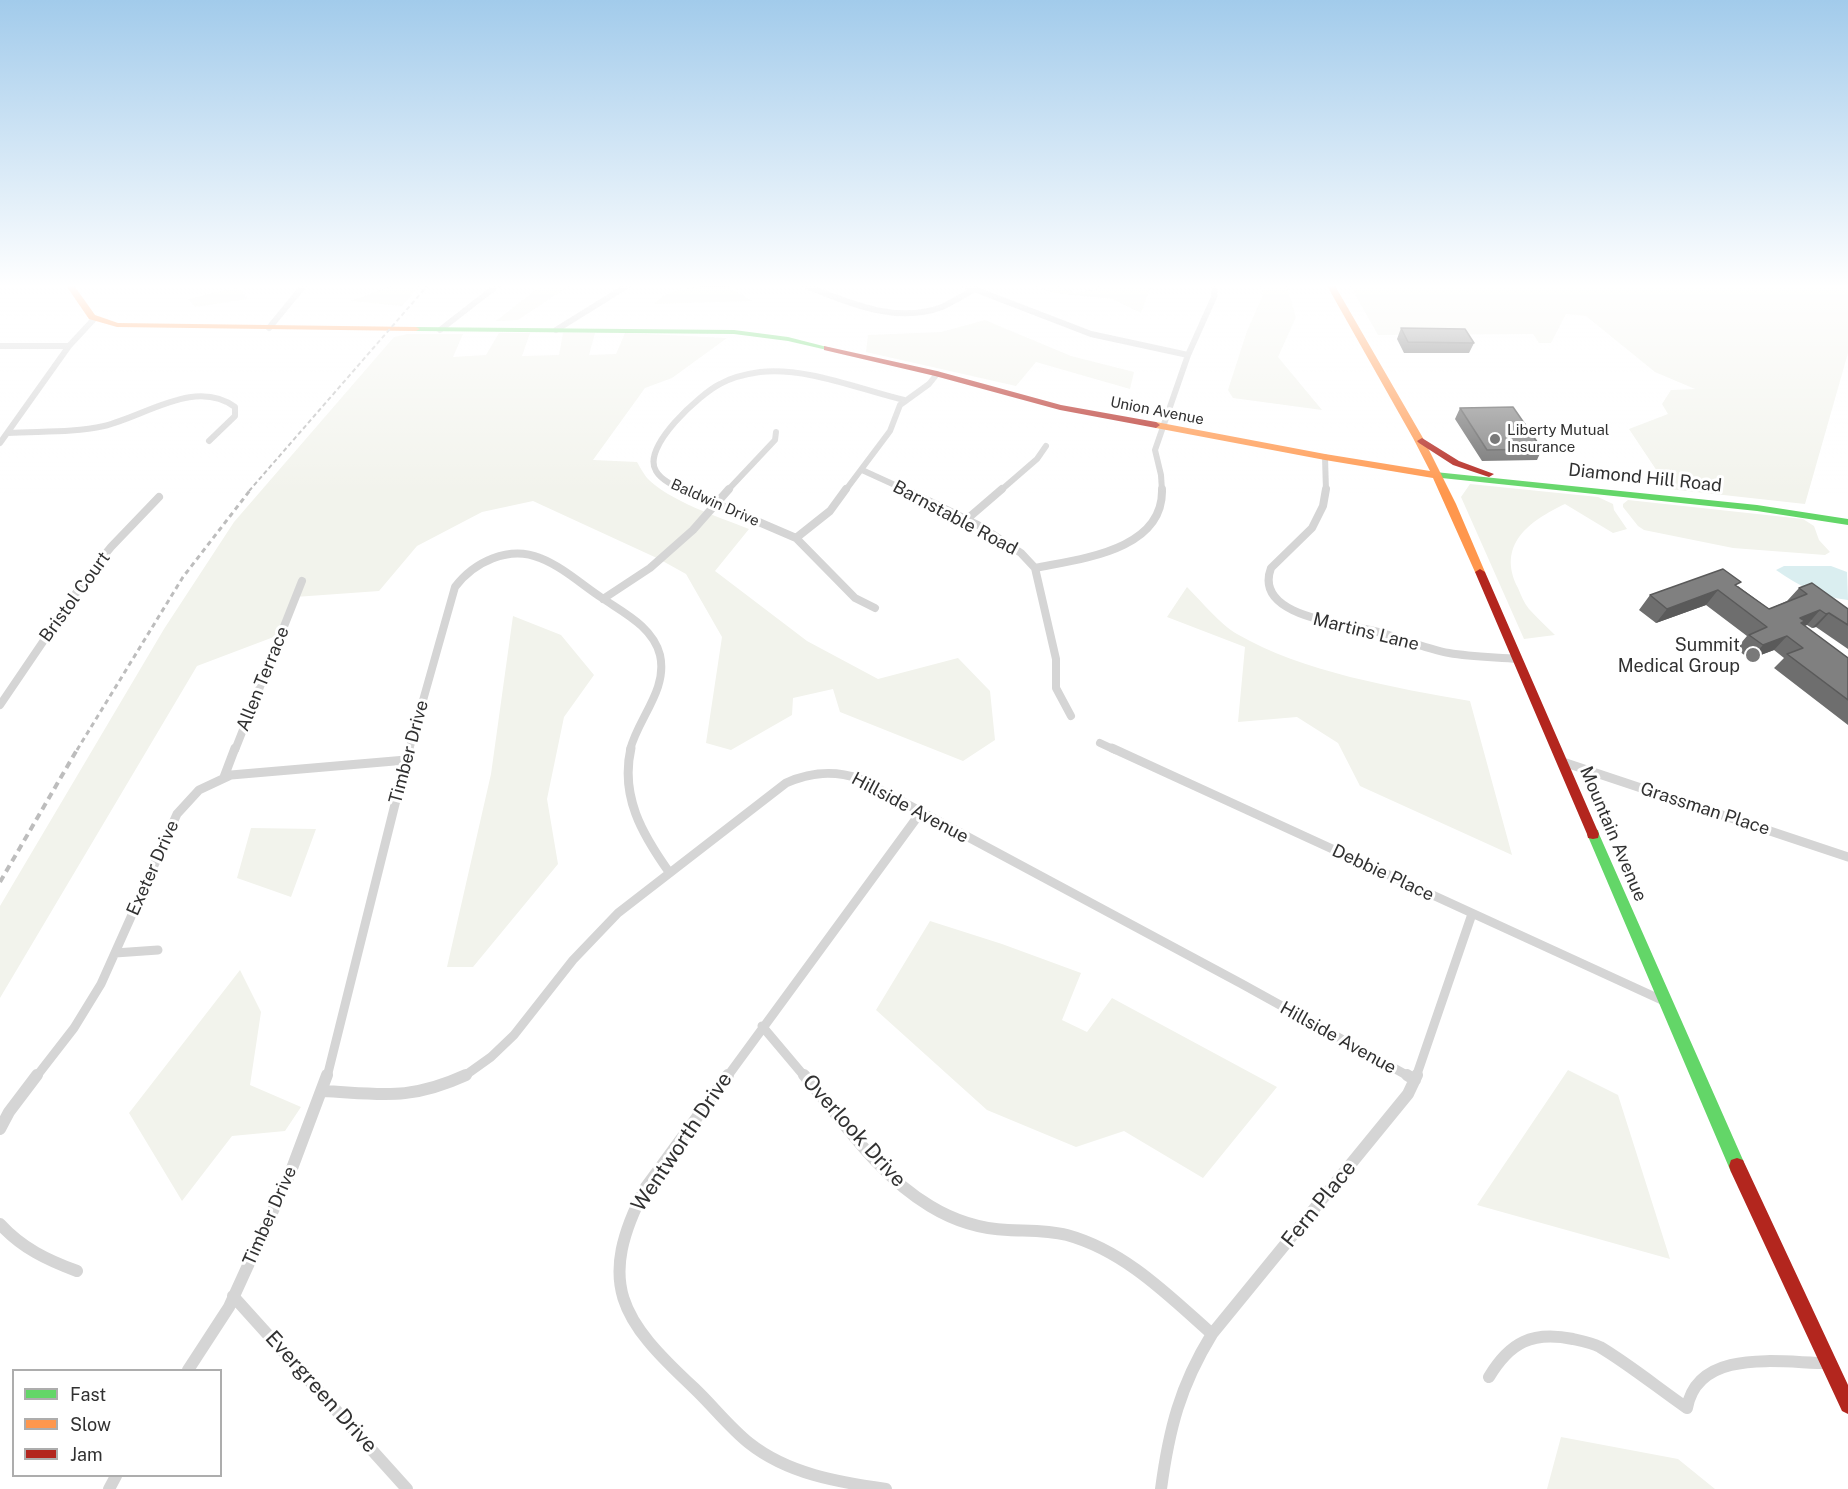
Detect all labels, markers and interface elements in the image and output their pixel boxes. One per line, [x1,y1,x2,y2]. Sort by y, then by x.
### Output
street label: Union Avenue [1109,393,1205,429]
place label: Liberty Mutual Insurance [1507,421,1609,456]
marker: Liberty Mutual Insurance [1488,432,1502,446]
street label: Diamond Hill Road [1567,459,1723,497]
street label: Baldwin Drive [668,475,762,531]
street label: Barnstable Road [889,476,1021,560]
street label: Bristol Court [35,548,115,646]
street label: Martins Lane [1311,608,1421,656]
street label: Allen Terrace [232,623,294,735]
place label: Summit Medical Group [1618,634,1740,676]
marker: Summit Medical Group [1744,646,1762,664]
street label: Timber Drive [385,698,433,806]
street label: Mountain Avenue [1575,763,1651,905]
street label: Hillside Avenue [848,768,972,848]
street label: Grassman Place [1638,778,1772,840]
street label: Exeter Drive [122,817,184,919]
street label: Debbie Place [1329,840,1437,906]
street label: Hillside Avenue [1276,997,1400,1079]
street label: Wentworth Drive [626,1068,738,1216]
street label: Overlook Drive [797,1070,911,1192]
street label: Fern Place [1276,1156,1362,1252]
street label: Timber Drive [239,1163,301,1269]
street label: Evergreen Drive [260,1326,382,1458]
legend [12,1369,222,1477]
text: Fast [70,1384,106,1405]
text: Slow [70,1414,111,1435]
text: Jam [70,1444,103,1465]

